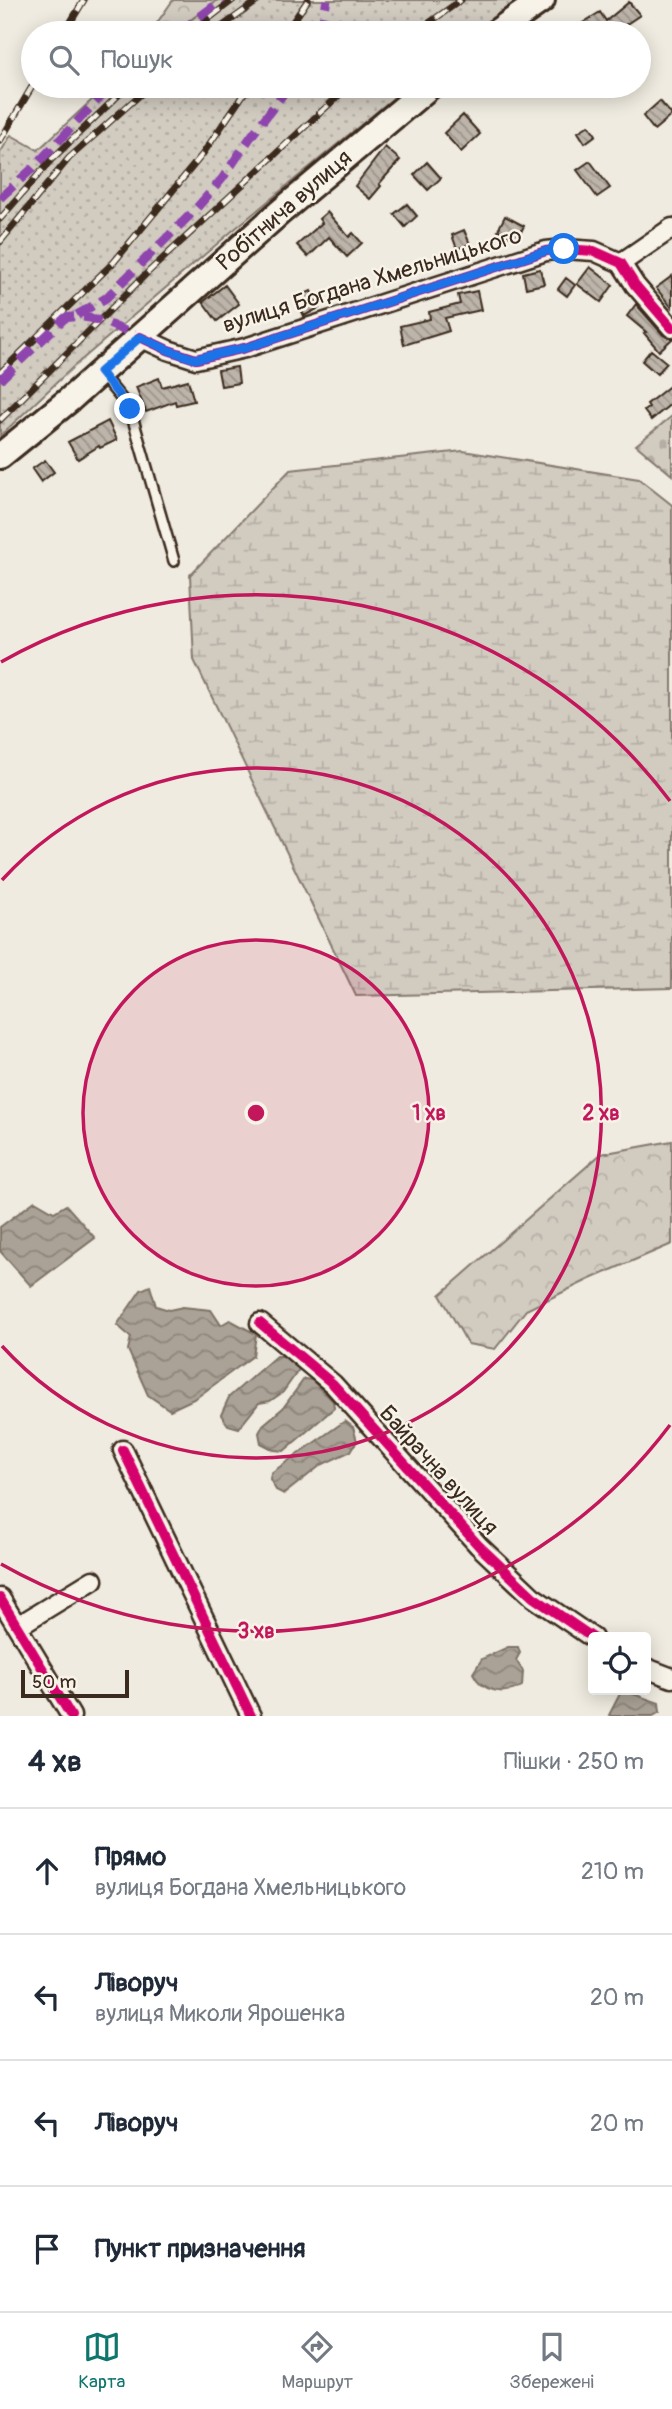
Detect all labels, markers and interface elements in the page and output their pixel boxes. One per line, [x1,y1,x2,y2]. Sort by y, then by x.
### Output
search box [21,21,651,98]
icon: search [45,41,83,79]
text: Пошук [101,44,174,76]
street label: Робітнича вулиця [210,143,358,277]
street label: вулиця Богдана Хмельницького [219,221,525,339]
route start [548,233,579,264]
route end [114,393,145,424]
text: 1 хв [412,1100,446,1127]
text: 2 хв [582,1100,620,1127]
centre of rings [244,1101,268,1125]
street label: Байрачна вулиця [373,1399,505,1541]
text: 3 хв [237,1618,275,1645]
map controls [588,1632,651,1695]
button: locate [588,1632,651,1695]
scale bar [21,1667,130,1699]
text: 50 m [32,1670,76,1694]
text: 4 хв [28,1743,82,1780]
text: Пішки · 250 m [504,1747,644,1776]
text: Прямо [95,1841,166,1873]
icon: ahead [28,1852,66,1890]
text: 210 m [581,1857,644,1886]
text: вулиця Богдана Хмельницького [95,1873,406,1902]
text: Ліворуч [95,1967,179,1999]
icon: left [28,1978,66,2016]
text: 20 m [590,1983,644,2012]
text: вулиця Миколи Ярошенка [95,1999,345,2028]
icon: left [28,2104,66,2142]
text: Ліворуч [95,2107,179,2139]
text: 20 m [590,2109,644,2138]
icon: arrive [28,2230,66,2268]
text: Пункт призначення [95,2233,306,2265]
tab: Карта [78,2328,125,2394]
tab: Маршрут [282,2328,353,2394]
tab: Збережені [509,2328,594,2394]

